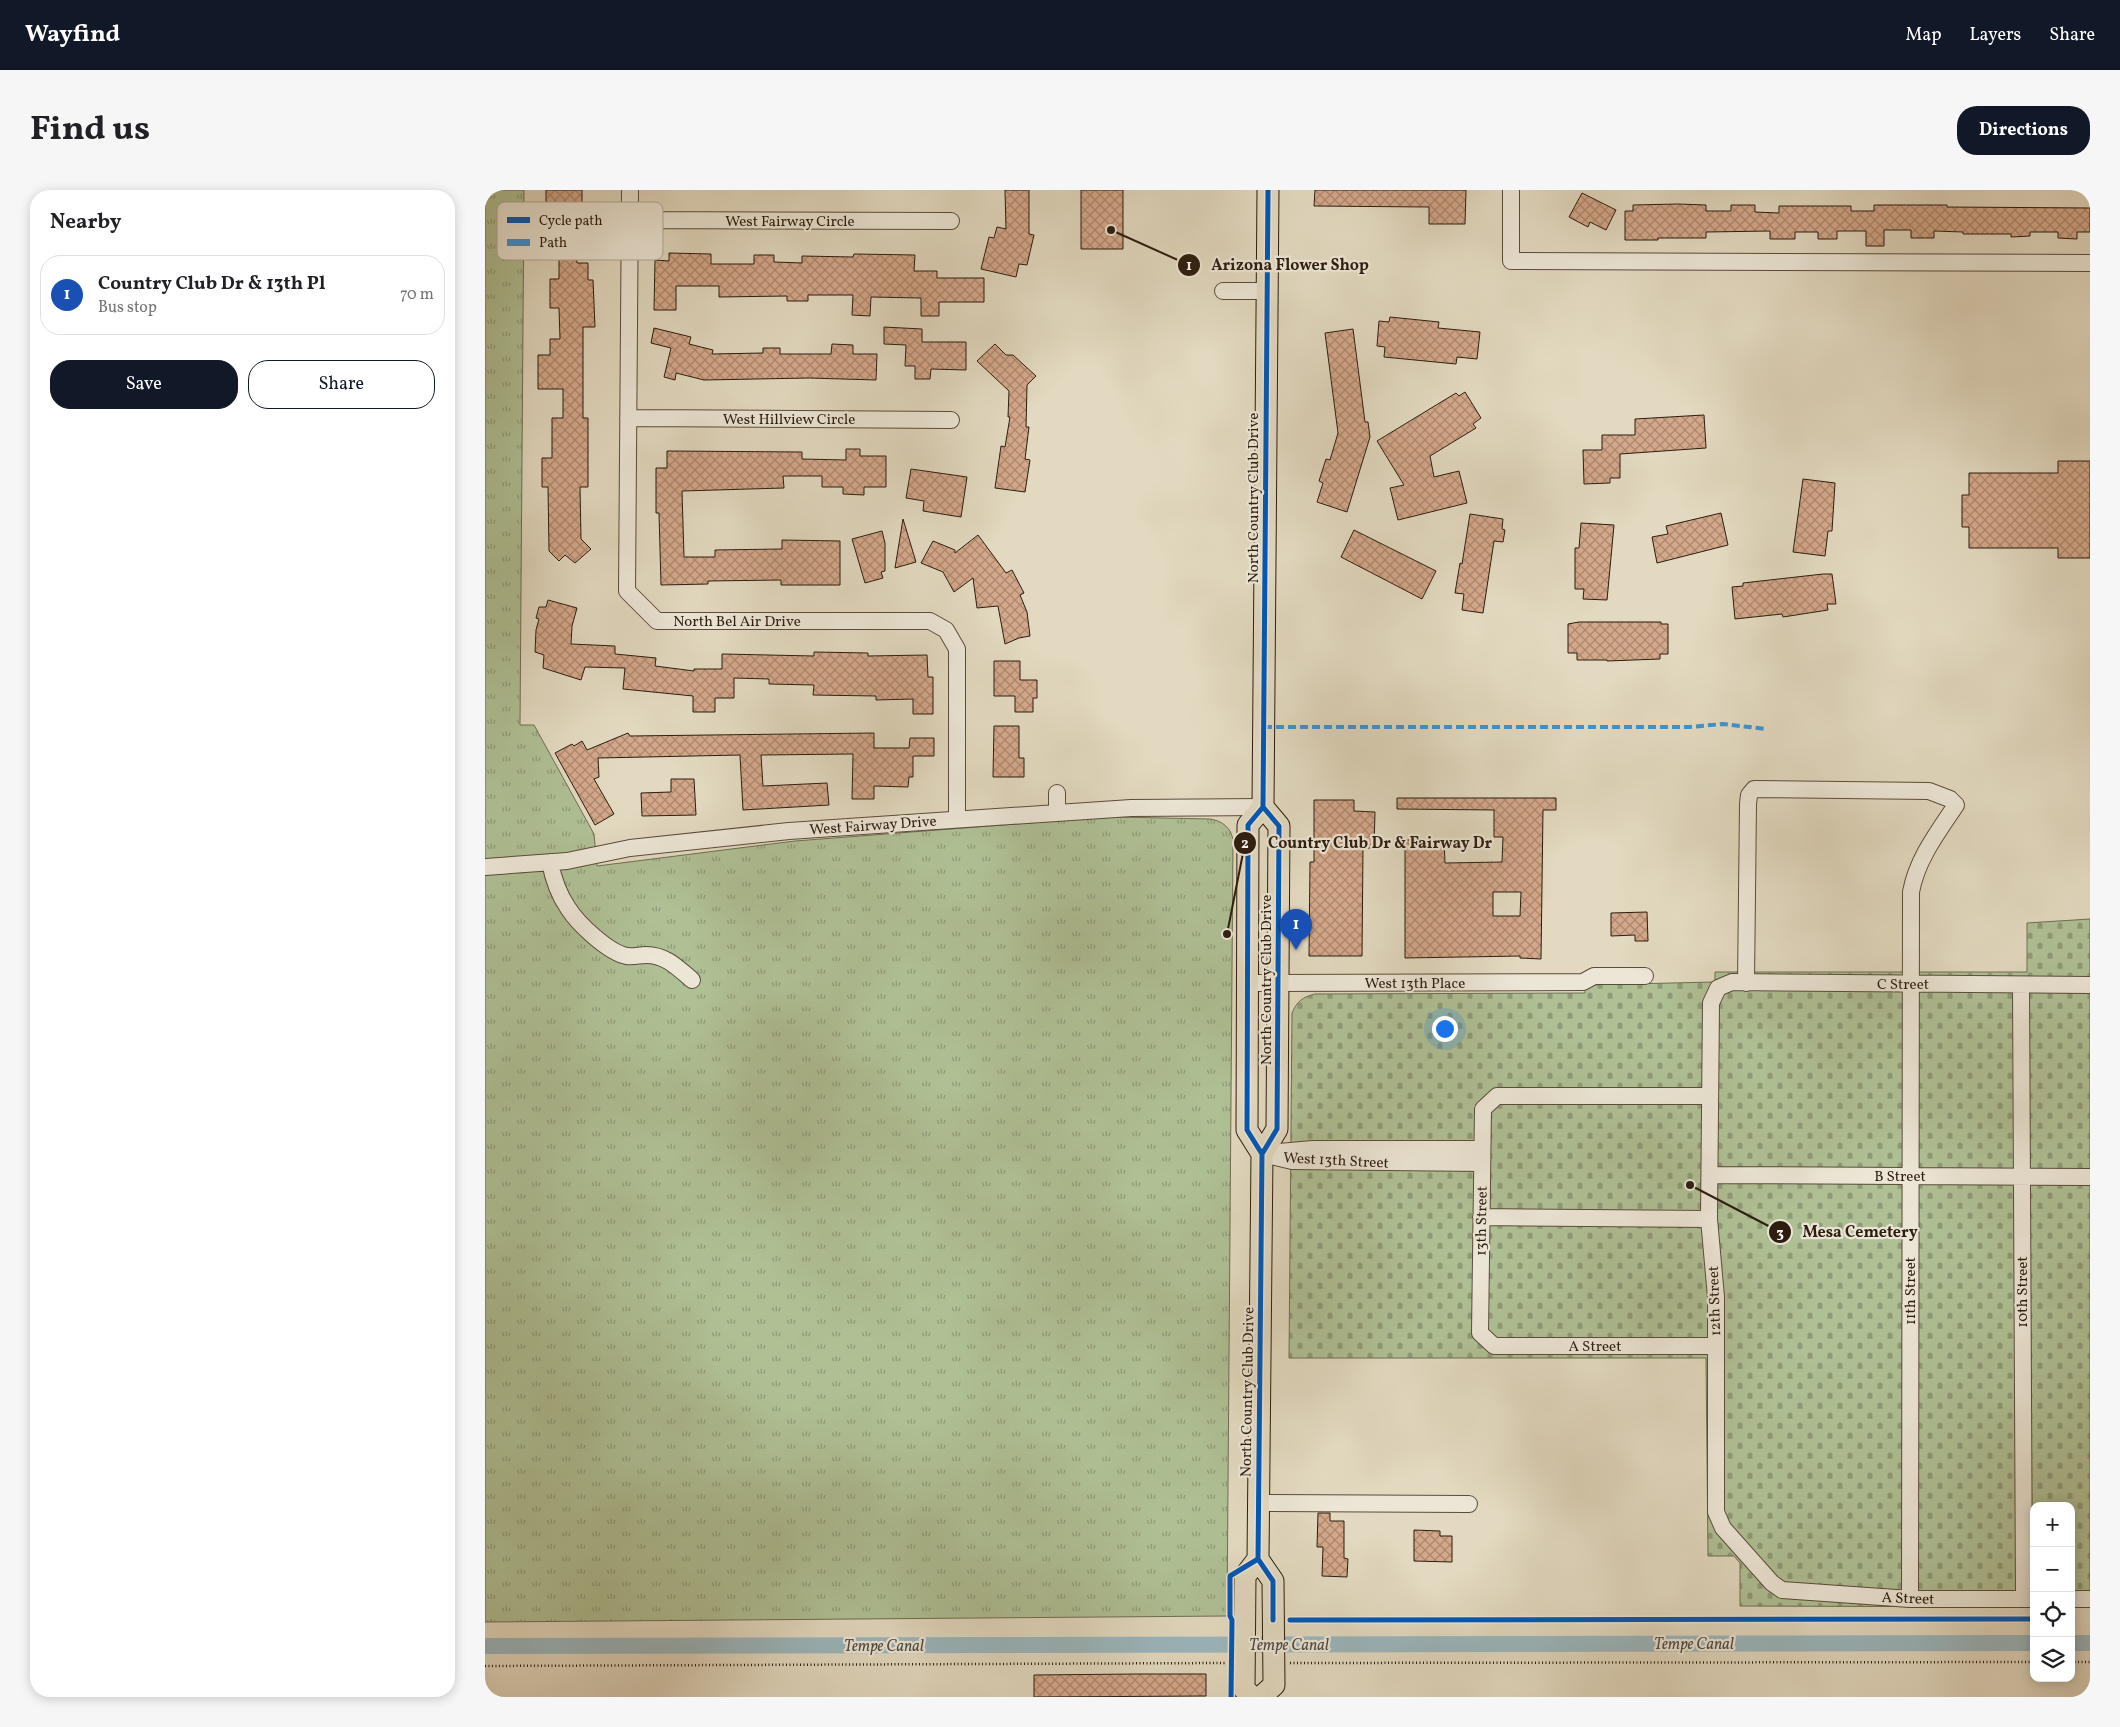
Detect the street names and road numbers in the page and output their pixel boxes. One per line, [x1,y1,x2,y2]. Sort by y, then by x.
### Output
street label: West Fairway Circle [725,212,855,233]
street label: West Hillview Circle [723,410,855,431]
street label: North Country Club Drive [1244,413,1265,583]
street label: North Bel Air Drive [673,612,801,633]
street label: West Fairway Drive [809,812,937,841]
street label: North Country Club Drive [1257,895,1278,1065]
street label: West 13th Place [1365,974,1465,995]
street label: C Street [1877,975,1929,996]
street label: West 13th Street [1283,1148,1389,1175]
street label: B Street [1874,1167,1926,1188]
street label: 13th Street [1471,1186,1494,1256]
street label: 10th Street [2013,1256,2034,1328]
street label: 11th Street [1901,1257,1922,1325]
street label: 12th Street [1704,1265,1727,1336]
street label: North Country Club Drive [1237,1307,1260,1477]
street label: A Street [1569,1337,1621,1358]
street label: A Street [1881,1588,1935,1611]

